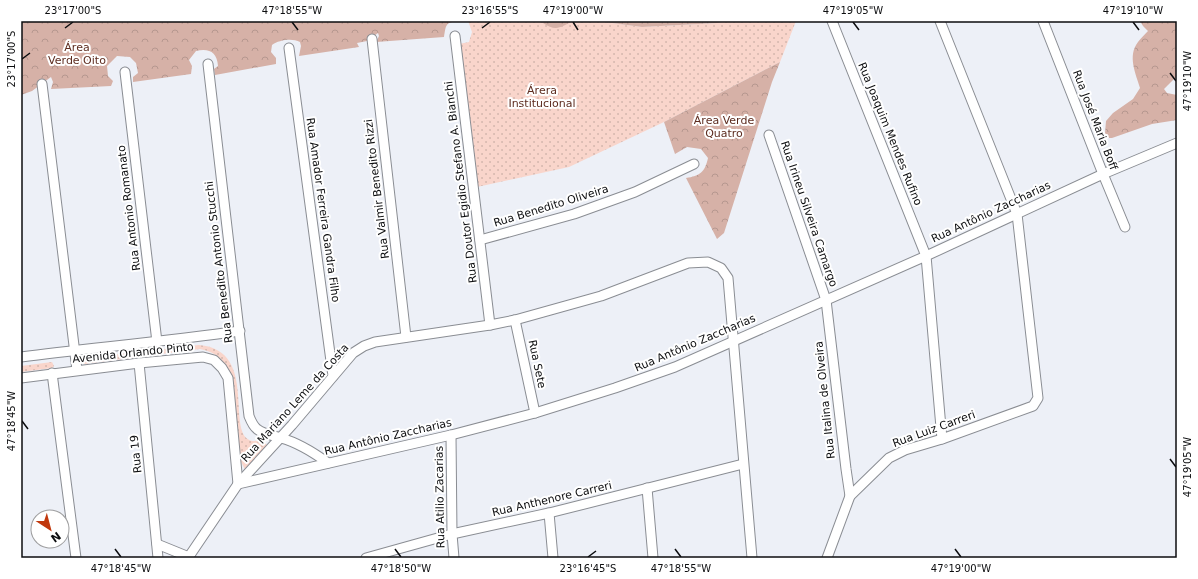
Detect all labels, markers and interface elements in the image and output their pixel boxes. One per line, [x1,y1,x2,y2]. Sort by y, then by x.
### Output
text: 23°17'00"S [45,5,101,16]
text: 47°18'55"W [262,5,322,16]
text: 23°16'55"S [462,5,518,16]
text: 47°19'00"W [543,5,603,16]
text: 47°19'05"W [823,5,883,16]
text: 47°19'10"W [1103,5,1163,16]
text: 23°17'00"S [6,31,17,87]
park label: Área Verde Oito [48,41,106,67]
text: 47°19'10"W [1182,51,1193,111]
street label: Rua Joaquim Mendes Rufino [855,61,925,208]
street label: Rua José Maria Boff [1070,68,1120,172]
street label: Rua Doutor Egidio Stefano A. Bianchi [442,80,480,284]
park label: Árera Institucional [508,84,576,110]
park label: Área Verde Quatro [694,114,754,140]
street label: Rua Amador Ferreira Gandra Filho [304,117,342,303]
street label: Rua Valmir Benedito Rizzi [362,118,392,260]
street label: Rua Irineu Silveira Camargo [778,139,840,289]
street label: Rua Antonio Romanato [115,144,143,271]
street label: Rua Antônio Zaccharias [929,178,1053,245]
street label: Rua Benedito Antonio Stucchi [203,180,235,344]
street label: Rua Benedito Oliveira [492,182,610,230]
street label: Rua Antônio Zaccharias [632,311,758,374]
street label: Rua Sete [526,339,549,390]
street label: Avenida Orlando Pinto [72,340,195,366]
street label: Rua Italina de Olveira [812,340,838,460]
street label: Rua Mariano Leme da Costa [239,341,351,465]
text: 47°18'45"W [6,391,17,451]
street label: Rua Luiz Carreri [891,408,977,450]
street label: Rua Antônio Zaccharias [323,416,453,458]
street label: Rua 19 [128,434,144,474]
text: 47°19'05"W [1182,437,1193,497]
street label: Rua Atilio Zacarias [433,445,447,548]
street label: Rua Anthenore Carreri [491,479,613,519]
north arrow [30,509,70,549]
text: N [48,529,63,545]
text: 47°18'45"W [91,563,151,574]
text: 47°18'50"W [371,563,431,574]
text: 23°16'45"S [560,563,616,574]
text: 47°18'55"W [651,563,711,574]
text: 47°19'00"W [931,563,991,574]

